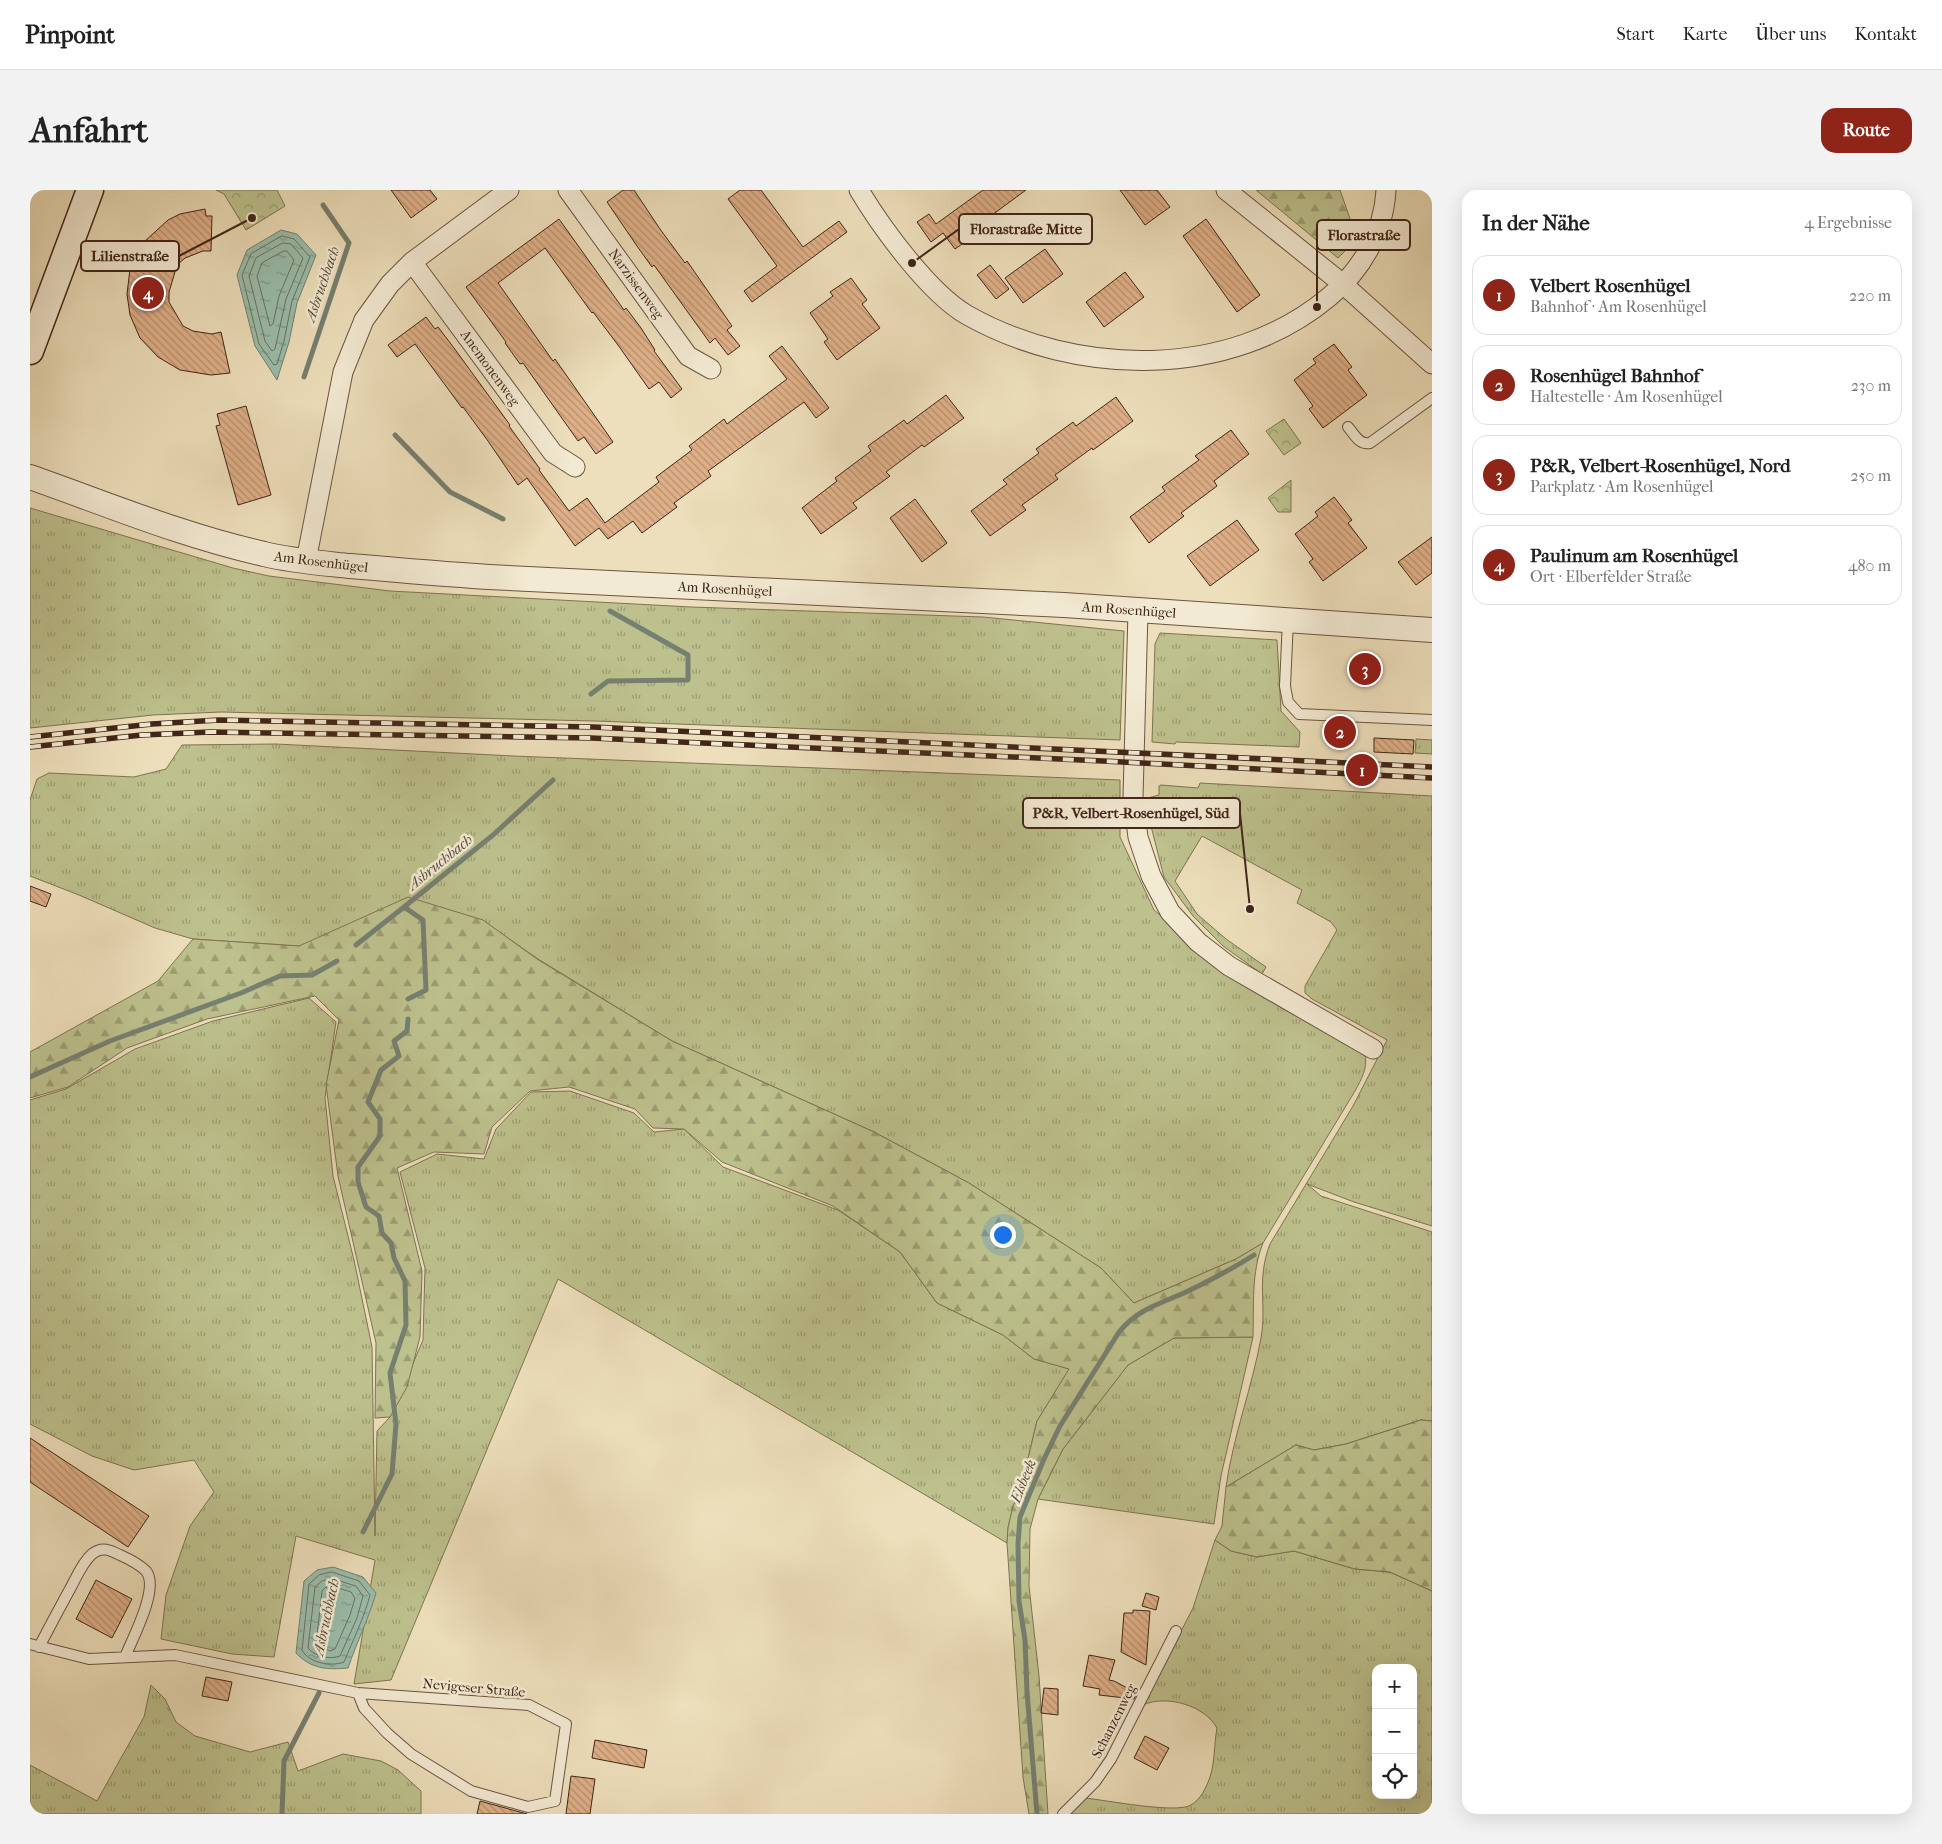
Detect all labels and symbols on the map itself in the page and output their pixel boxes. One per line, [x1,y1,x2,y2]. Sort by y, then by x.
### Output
callout: Florastraße Mitte [959,214,1092,244]
text: Florastraße Mitte [969,220,1083,238]
callout: Florastraße [1317,220,1410,250]
text: Florastraße [1327,226,1401,244]
callout: Lilienstraße [81,241,179,271]
water label: Asbruchbach [300,244,343,326]
street label: Narzissenweg [605,246,667,323]
text: Lilienstraße [91,247,170,265]
pin: 4 [132,274,164,312]
street label: Anemonenweg [456,326,524,410]
street label: Am Rosenhügel [272,548,369,576]
street label: Am Rosenhügel [676,578,773,600]
street label: Am Rosenhügel [1080,598,1177,622]
pin: 3 [1349,650,1381,688]
pin: 2 [1324,713,1356,751]
pin: 1 [1346,751,1378,789]
callout: P&R, Velbert-Rosenhügel, Süd [1023,798,1240,828]
text: P&R, Velbert-Rosenhügel, Süd [1032,804,1230,822]
water label: Asbruchbach [402,830,476,895]
your location [990,1222,1016,1248]
water label: Elsbeek [1006,1457,1040,1506]
water label: Asbruchbach [309,1577,343,1659]
street label: Nevigeser Straße [422,1675,526,1701]
street label: Schanzenweg [1088,1680,1140,1761]

